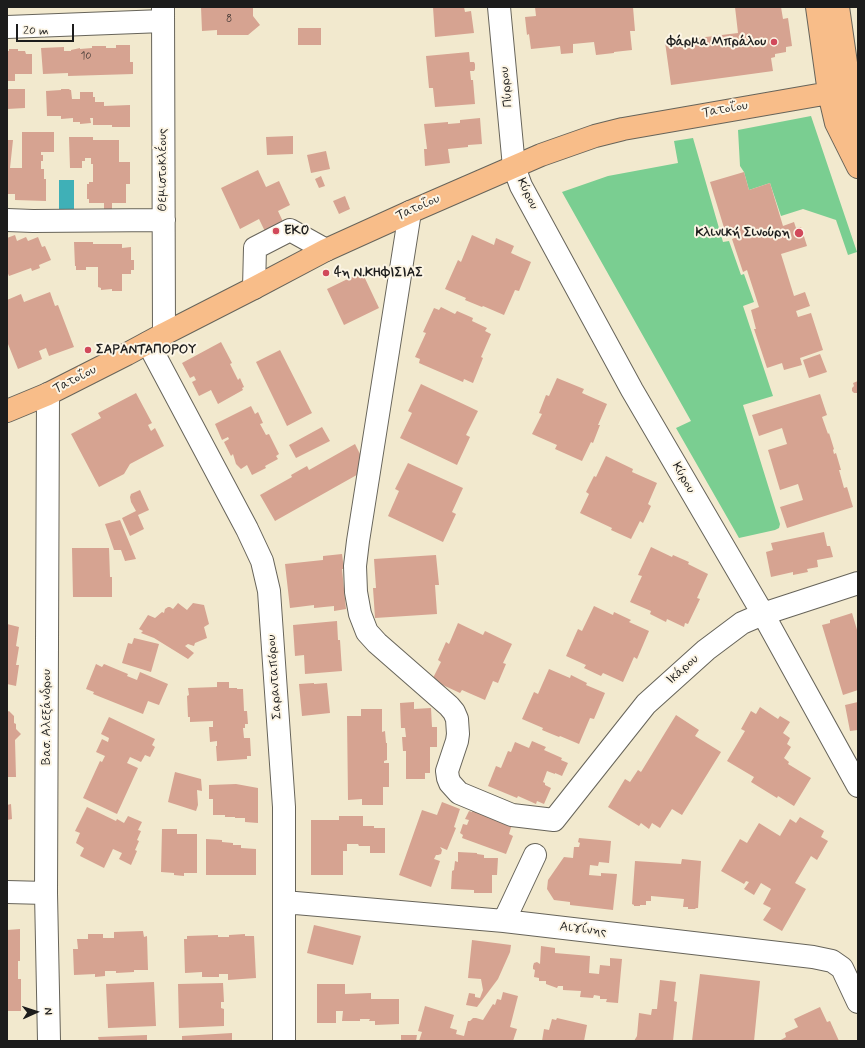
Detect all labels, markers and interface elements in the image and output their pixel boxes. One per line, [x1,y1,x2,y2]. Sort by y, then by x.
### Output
house number: 8 [226,13,232,27]
scale bar [18,16,76,42]
text: 20 m [23,23,49,39]
place label: Φάρμα Μπράλου [667,34,766,50]
marker: Φάρμα Μπράλου [769,37,779,47]
house number: 10 [80,50,92,64]
street label: Πύρρου [497,66,517,108]
street label: Τατοΐου [701,98,749,122]
street label: Θεμιστοκλέους [155,128,171,212]
street label: Κύρου [513,176,541,212]
street label: Τατοΐου [394,191,442,225]
place label: EKO [284,223,309,239]
place label: Κλινική Σινούρη [696,225,790,241]
marker: EKO [271,226,281,236]
marker: Κλινική Σινούρη [793,227,805,239]
place label: 4η Ν.ΚΗΦΙΣΙΑΣ [334,265,423,281]
marker: 4η Ν.ΚΗΦΙΣΙΑΣ [321,268,331,278]
place label: ΣΑΡΑΝΤΑΠΟΡΟΥ [96,342,196,358]
marker: ΣΑΡΑΝΤΑΠΟΡΟΥ [83,345,93,355]
street label: Τατοΐου [51,363,99,397]
street label: Κύρου [668,460,698,496]
street label: Σαρανταπόρου [264,634,286,720]
street label: Ικάρου [664,652,702,688]
street label: Βασ. Αλεξάνδρου [39,669,55,765]
street label: Αιγίνης [559,919,607,941]
north arrow [16,992,56,1032]
text: N [41,1007,55,1015]

